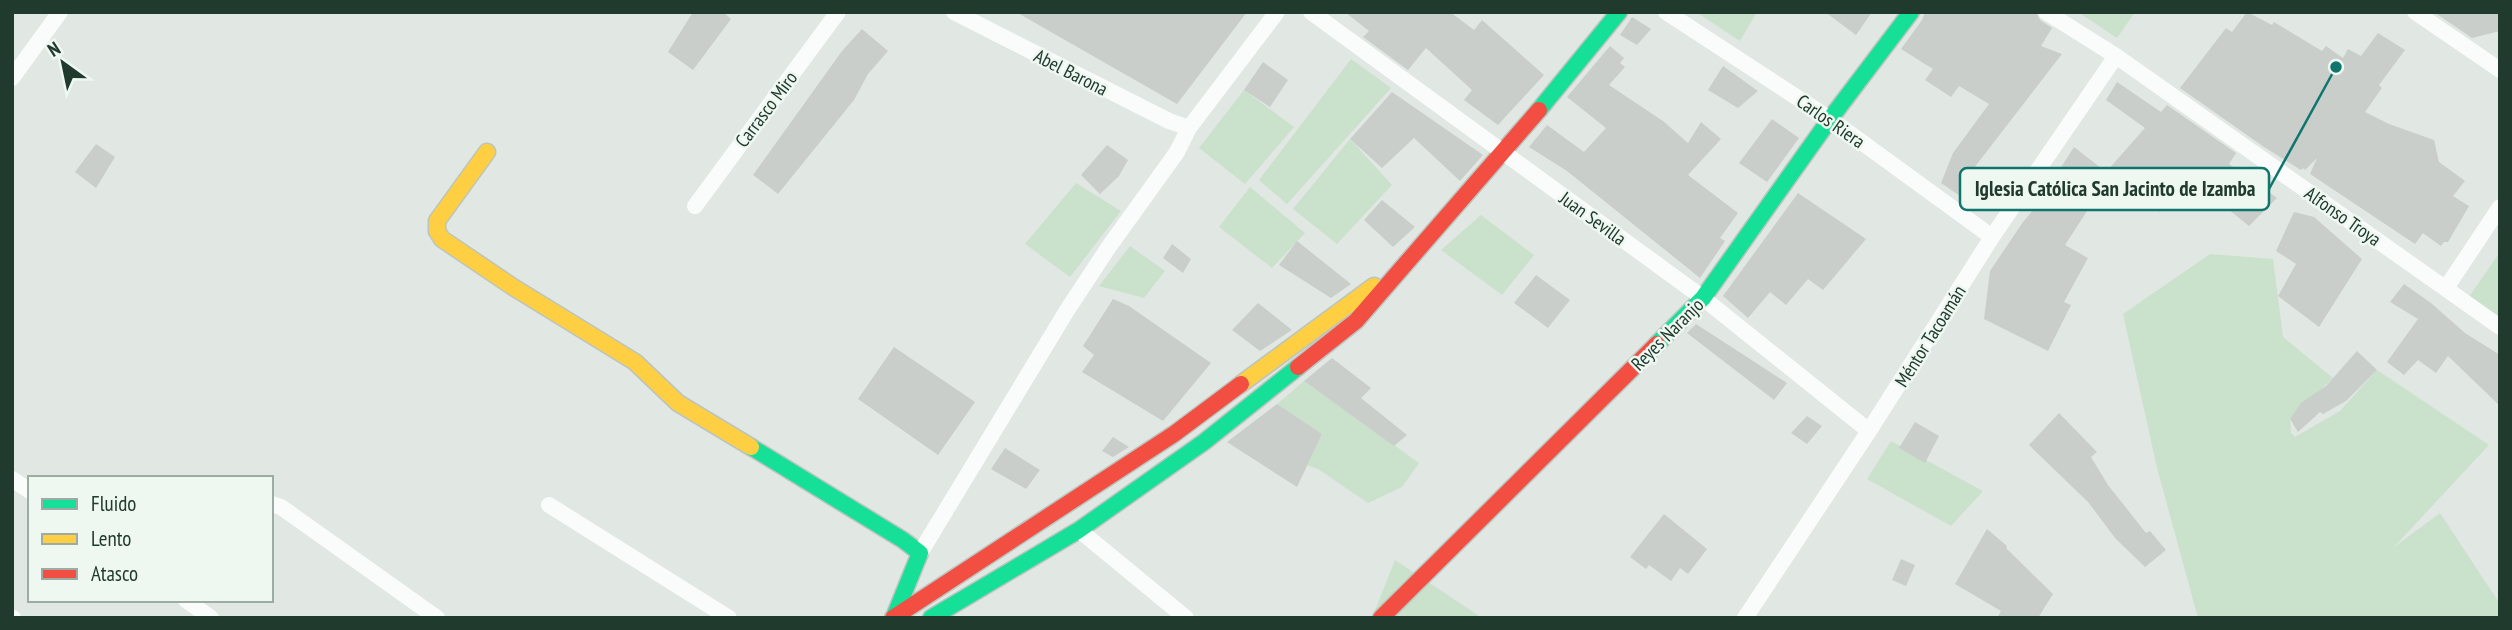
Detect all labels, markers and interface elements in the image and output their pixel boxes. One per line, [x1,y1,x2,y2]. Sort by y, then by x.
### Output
north arrow [28,28,98,98]
text: N [43,36,65,62]
street label: Abel Barona [1030,43,1112,101]
street label: Carrasco Miro [730,66,802,152]
street label: Carlos Riera [1792,89,1870,153]
callout: Iglesia Católica San Jacinto de Izamba [1960,168,2269,210]
text: Iglesia Católica San Jacinto de Izamba [1975,175,2256,202]
street label: Alfonso Troya [2300,181,2386,251]
street label: Juan Sevilla [1554,185,1631,250]
street label: Méntor Tacoamán [1889,281,1971,391]
street label: Reyes Naranjo [1626,293,1708,375]
legend [28,476,273,602]
text: Fluido [91,490,136,517]
text: Lento [91,525,131,552]
text: Atasco [91,560,138,587]

